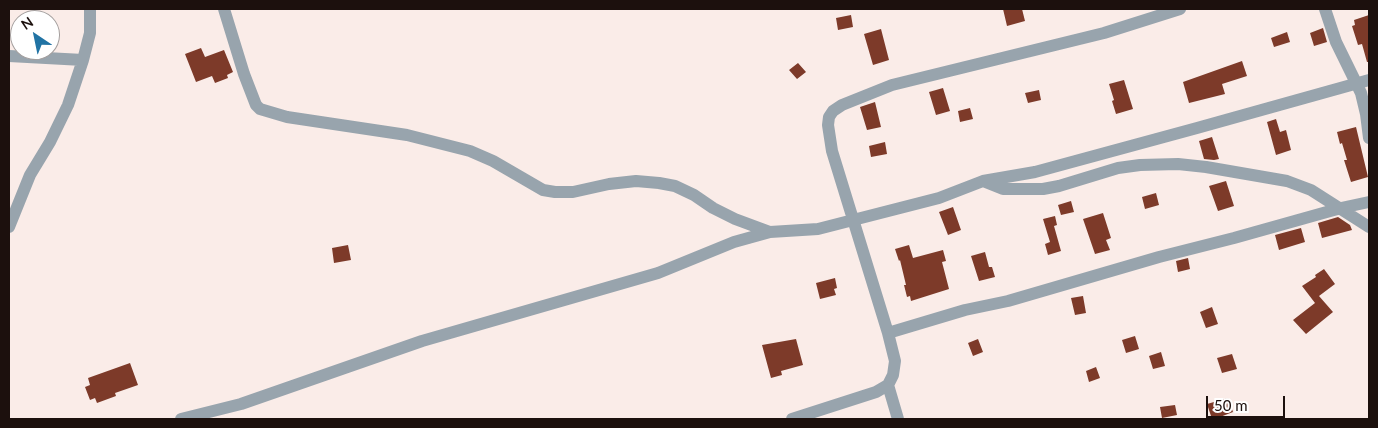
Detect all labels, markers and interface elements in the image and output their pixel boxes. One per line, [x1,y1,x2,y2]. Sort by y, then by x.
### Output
north arrow [10,10,60,60]
text: N [18,13,36,33]
scale bar [1208,386,1287,418]
text: 50 m [1214,396,1248,414]

